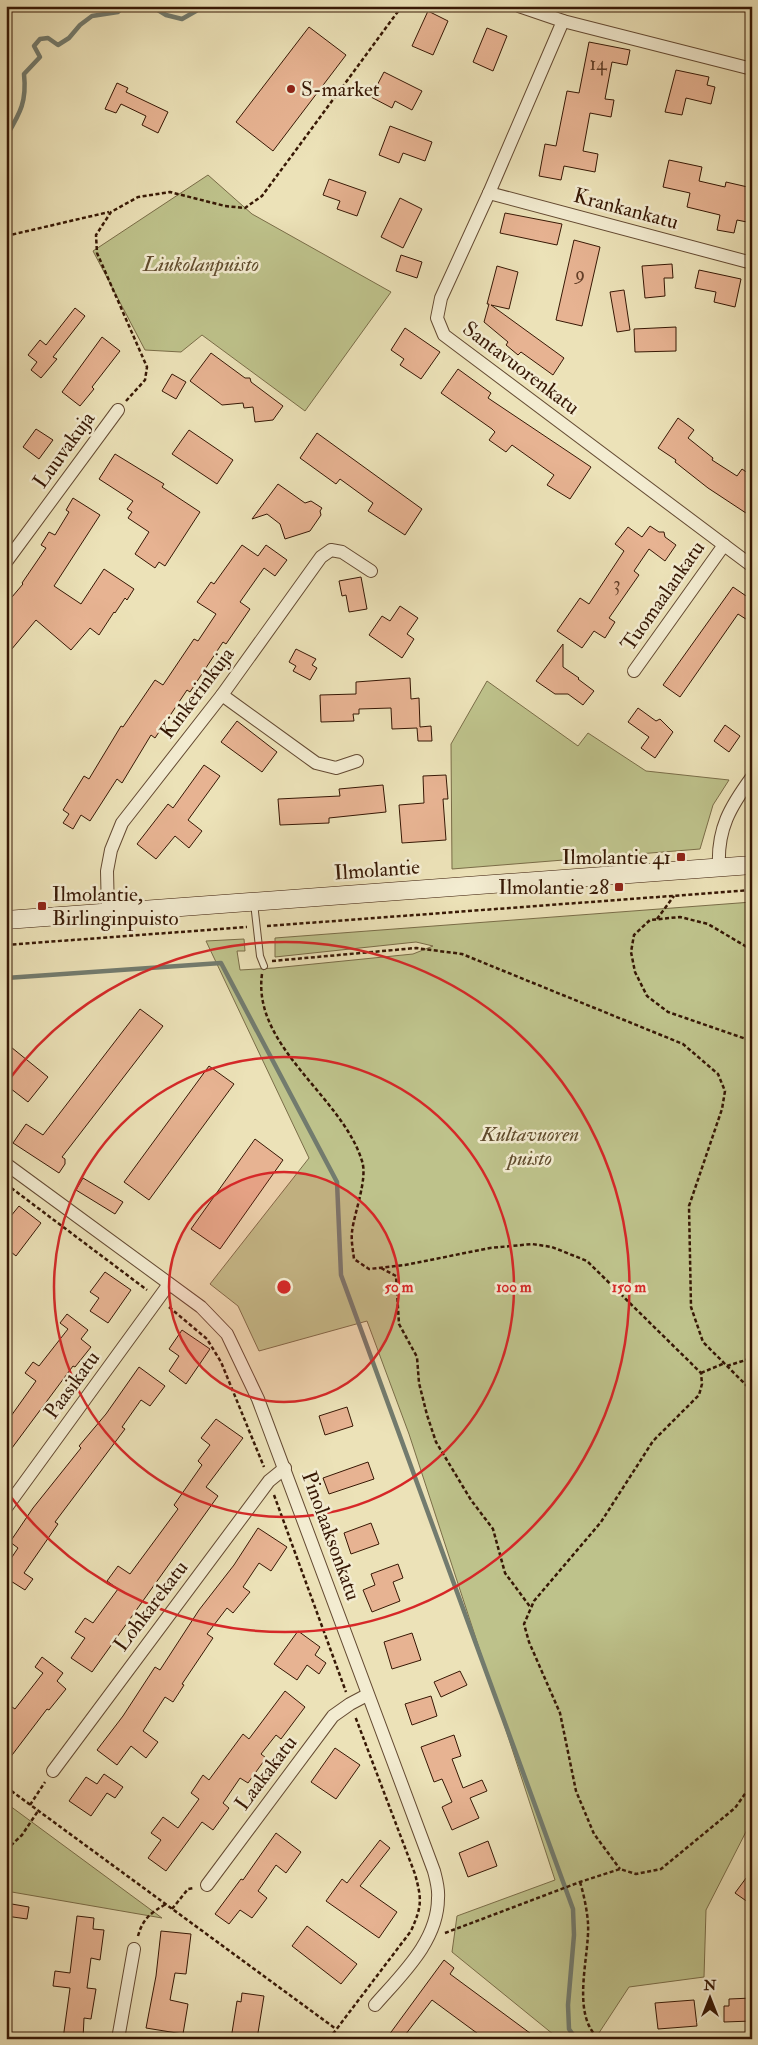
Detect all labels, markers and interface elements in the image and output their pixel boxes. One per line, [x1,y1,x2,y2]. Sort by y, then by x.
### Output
house number: 14 [589,52,607,76]
place label: S-market [301,76,380,103]
marker: S-market [285,83,297,95]
street label: Krankankatu [571,182,682,236]
park label: Liukolanpuisto [142,251,259,278]
house number: 9 [573,262,585,286]
street label: Santavuorenkatu [457,315,585,421]
street label: Luuvakuja [27,406,101,494]
street label: Tuomaalankatu [615,535,711,657]
house number: 3 [613,572,621,596]
street label: Kinkerinkuja [154,641,241,744]
place label: Ilmolantie 41 [562,844,671,871]
marker: Ilmolantie 41 [675,851,687,863]
street label: Ilmolantie [333,854,421,886]
place label: Ilmolantie 28 [498,874,609,901]
place label: Ilmolantie, Birlinginpuisto [52,881,179,932]
marker: Ilmolantie 28 [613,881,625,893]
marker: Ilmolantie, Birlinginpuisto [36,900,48,912]
park label: Kultavuoren puisto [480,1121,579,1172]
centre of rings [275,1278,293,1296]
text: 50 m [385,1278,414,1297]
text: 100 m [496,1278,532,1297]
text: 150 m [612,1278,646,1297]
street label: Paasikatu [38,1345,106,1424]
street label: Pinolaaksonkatu [295,1468,367,1604]
street label: Lohkarekatu [108,1555,194,1657]
street label: Laakakatu [229,1730,303,1816]
north arrow [686,1972,736,2022]
text: N [703,1977,717,1994]

